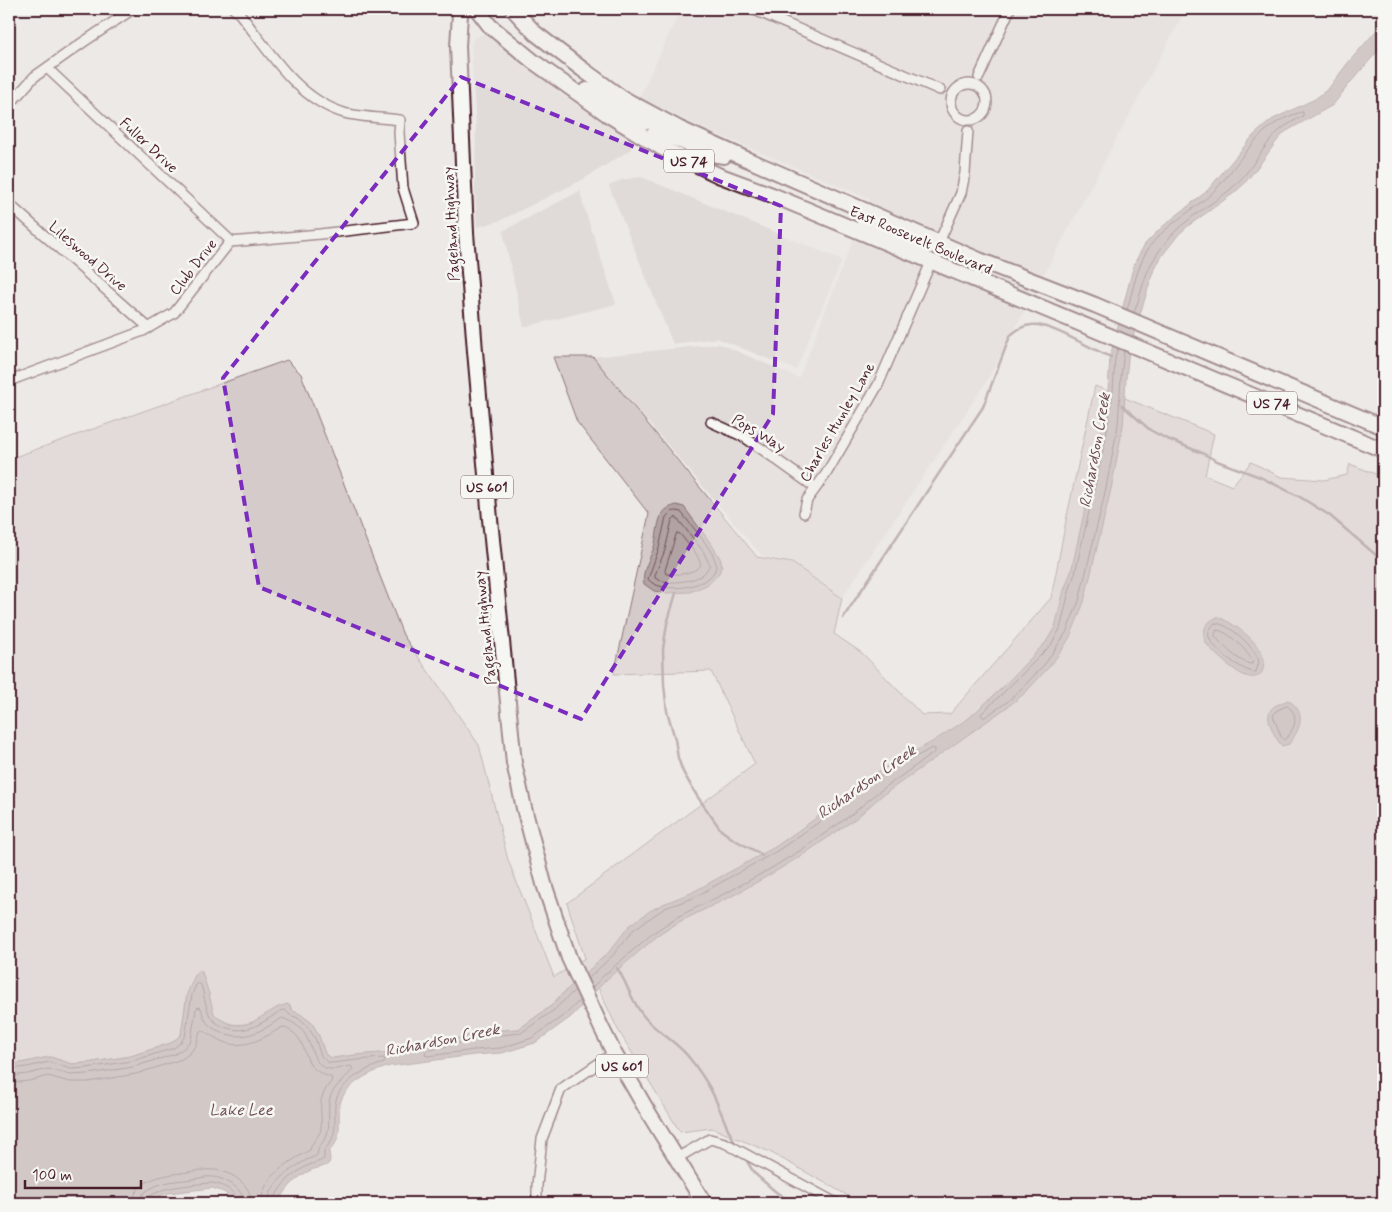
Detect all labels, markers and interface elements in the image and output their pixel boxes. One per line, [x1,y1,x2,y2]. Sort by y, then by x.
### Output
street label: Fuller Drive [115,114,182,178]
road number: US 74 [664,150,714,172]
street label: Pageland Highway [439,166,466,282]
street label: East Roosevelt Boulevard [846,202,995,280]
street label: Lileswood Drive [44,217,131,296]
street label: Club Drive [165,235,222,300]
street label: Charles Hunley Lane [795,359,880,486]
water label: Richardson Creek [1075,390,1116,509]
road number: US 74 [1247,392,1297,414]
street label: Pops Way [728,410,789,458]
road number: US 601 [461,476,513,498]
street label: Pageland Highway [470,570,503,686]
water label: Richardson Creek [813,740,921,824]
water label: Richardson Creek [383,1019,502,1062]
road number: US 601 [596,1054,648,1078]
water label: Lake Lee [209,1100,274,1121]
scale bar [25,1157,141,1189]
text: 100 m [32,1166,72,1186]

